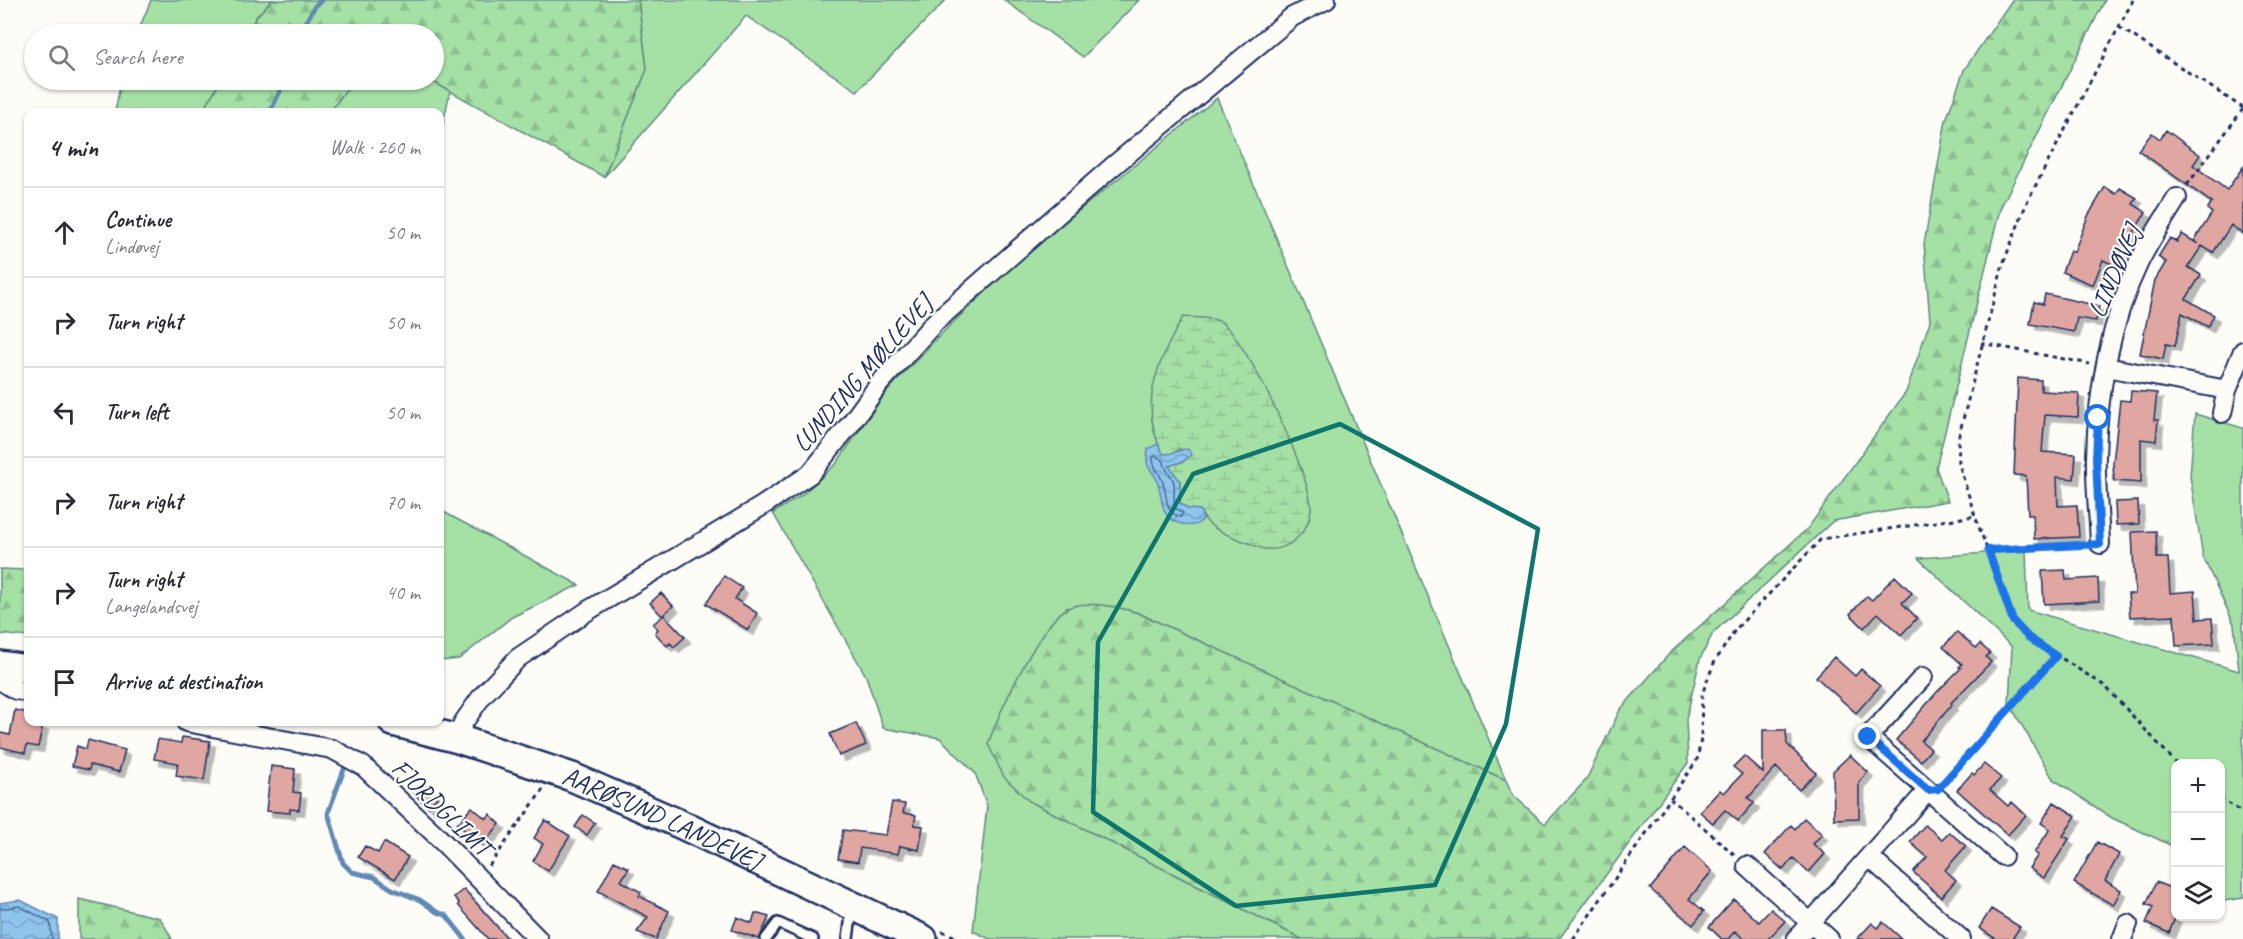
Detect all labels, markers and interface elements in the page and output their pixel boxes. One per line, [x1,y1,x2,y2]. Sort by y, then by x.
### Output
search box [24,24,444,90]
icon: search [45,41,78,74]
text: Search here [93,43,183,71]
text: 4 min [48,131,98,164]
text: Walk · 260 m [330,135,420,160]
text: Continue [105,206,171,234]
icon: ahead [48,216,81,249]
street label: LINDØVEJ [2080,216,2150,322]
text: 50 m [386,220,420,245]
text: Lindøvej [105,234,159,259]
street label: LUNDING MØLLEVEJ [785,285,942,459]
icon: right [48,306,81,339]
text: Turn right [105,308,182,336]
text: 50 m [386,310,420,335]
icon: left [48,396,81,429]
text: Turn left [105,398,169,426]
text: 50 m [386,400,420,425]
route start [2084,404,2110,430]
icon: right [48,486,81,519]
text: Turn right [105,488,182,516]
text: 70 m [386,490,420,515]
text: Turn right [105,566,182,594]
icon: right [48,576,81,609]
text: 40 m [386,580,420,605]
text: Langelandsvej [105,594,197,619]
icon: arrive [48,666,81,699]
text: Arrive at destination [105,668,262,696]
route end [1854,723,1880,749]
street label: FJORDGLIMT [385,752,503,867]
street label: AARØSUND LANDEVEJ [558,759,770,879]
map controls [2171,759,2225,921]
button: + [2171,759,2225,813]
button: − [2171,813,2225,867]
button: layers [2171,867,2225,921]

